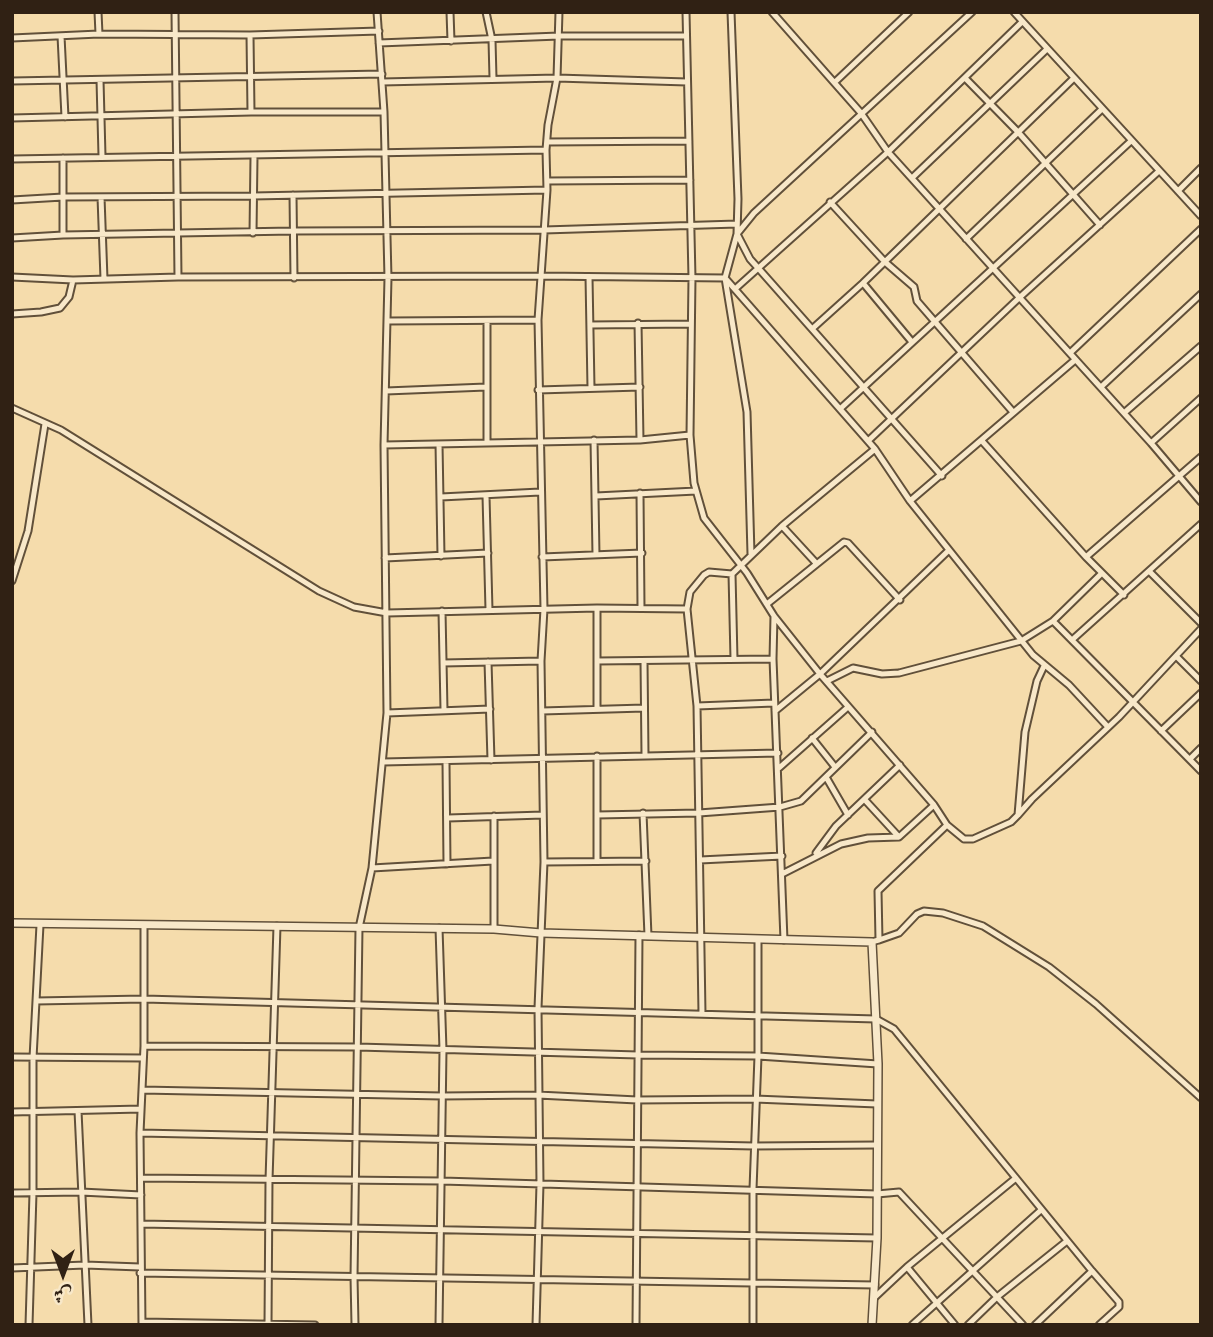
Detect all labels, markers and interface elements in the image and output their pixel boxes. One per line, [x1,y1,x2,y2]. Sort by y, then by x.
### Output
north arrow [28,1239,98,1309]
text: ش [54,1283,72,1307]

